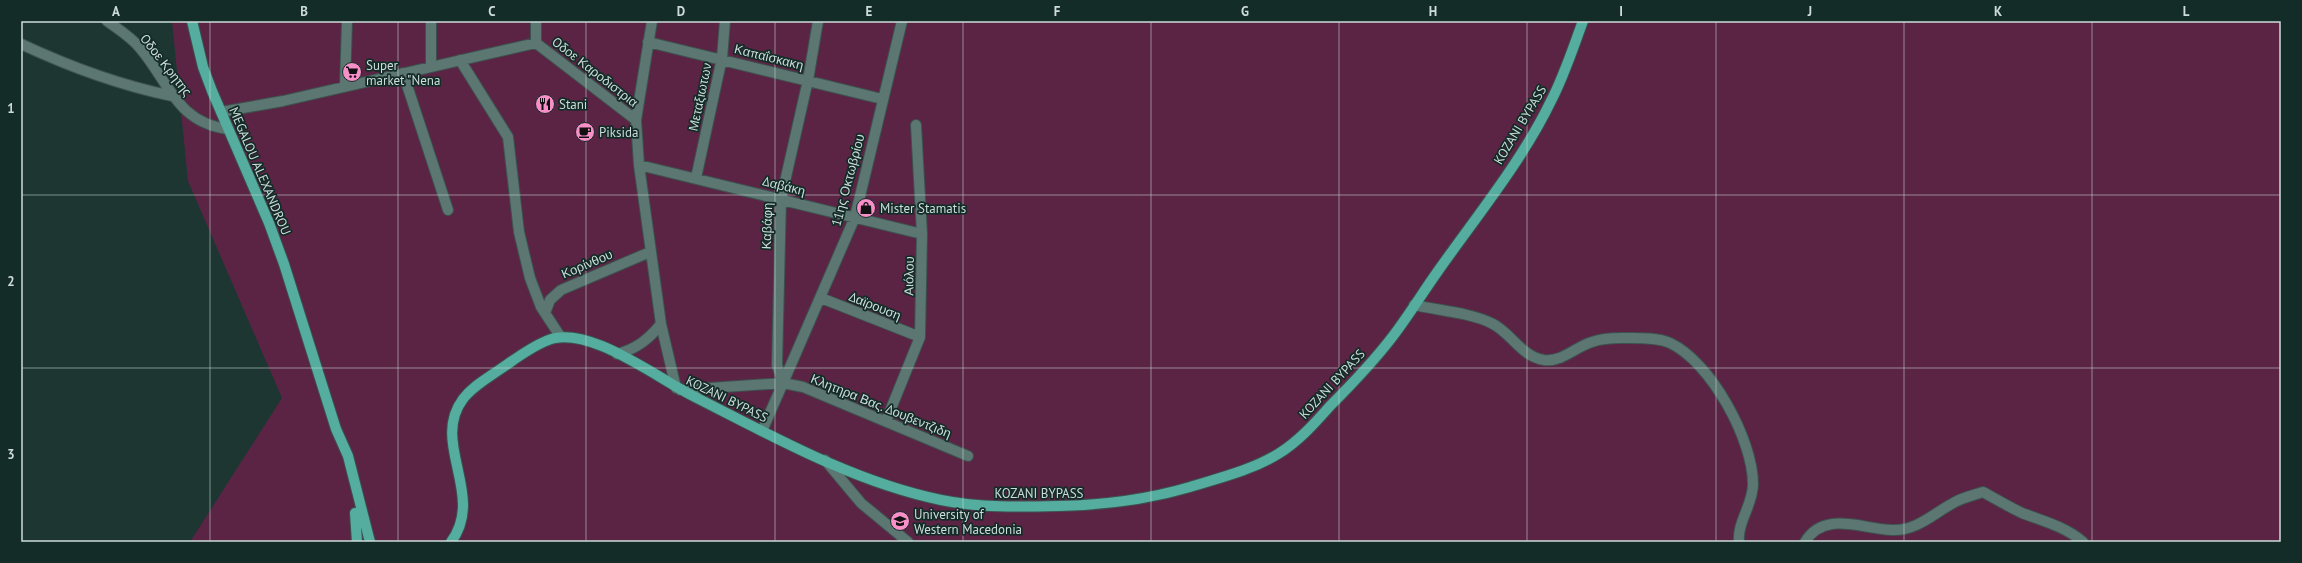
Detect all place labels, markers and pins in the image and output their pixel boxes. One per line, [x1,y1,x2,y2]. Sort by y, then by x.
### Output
place label: Super market "Nena [366,57,440,89]
supermarket icon: Super market "Nena [341,61,363,83]
restaurant icon: Stani [534,93,556,115]
place label: Stani [559,96,587,113]
cafe icon: Piksida [574,121,596,143]
place label: Piksida [599,124,638,141]
shop icon: Mister Stamatis [855,197,877,219]
place label: Mister Stamatis [880,200,966,217]
place label: University of Western Macedonia [914,506,1022,538]
school or university icon: University of Western Macedonia [889,510,911,532]

